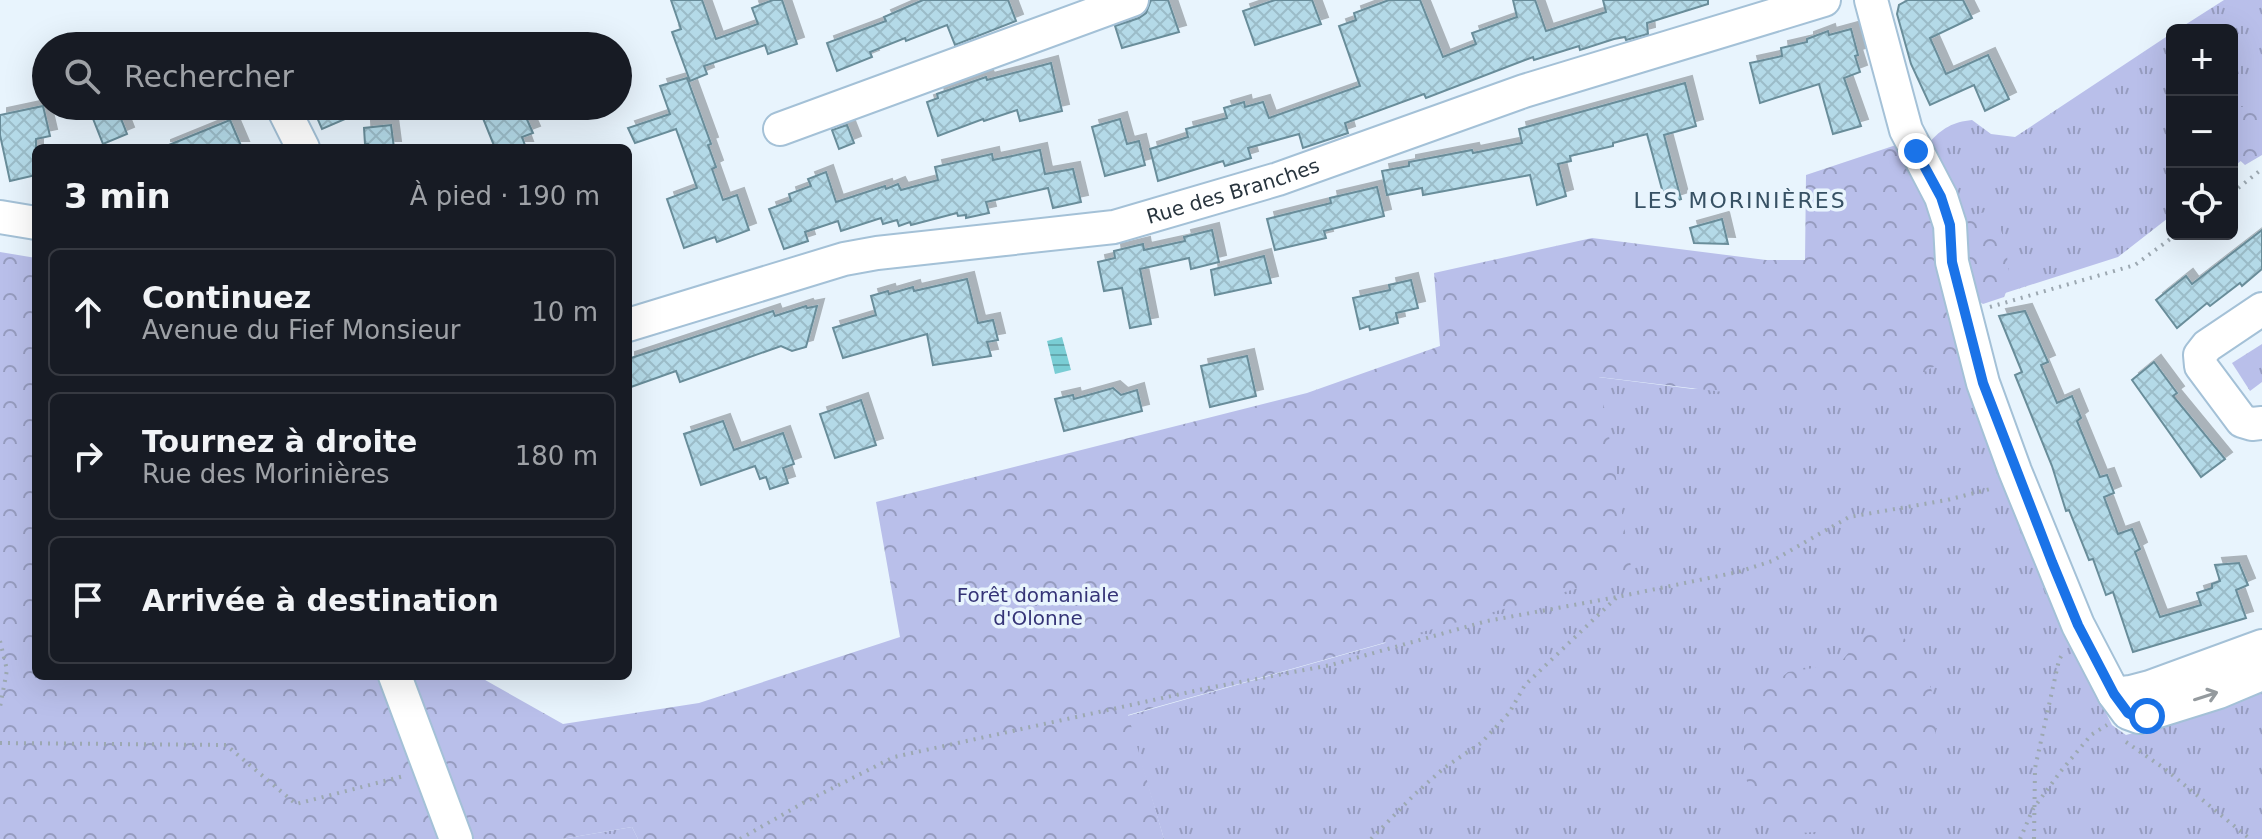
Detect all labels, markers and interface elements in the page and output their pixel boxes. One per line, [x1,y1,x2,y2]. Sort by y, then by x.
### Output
map controls [2166,24,2238,240]
button: + [2166,24,2238,96]
search box [32,32,632,120]
icon: search [60,54,104,98]
text: Rechercher [124,59,294,94]
button: − [2166,96,2238,168]
route end [1898,133,1934,169]
street label: Rue des Branches [1144,153,1323,229]
button: locate [2166,168,2238,240]
text: 3 min [64,176,171,216]
text: À pied · 190 m [410,181,600,211]
district label: LES MORINIÈRES [1633,188,1847,213]
text: Continuez [142,280,311,315]
icon: ahead [66,290,110,334]
text: 10 m [531,297,598,327]
text: Avenue du Fief Monsieur [142,315,461,345]
text: Tournez à droite [142,424,417,459]
icon: right [66,434,110,478]
text: 180 m [515,441,598,471]
text: Rue des Morinières [142,459,390,489]
icon: arrive [66,578,110,622]
text: Arrivée à destination [142,583,499,618]
park label: Forêt domaniale d'Olonne [957,583,1119,630]
one-way arrow [2193,688,2218,703]
route start [2129,698,2165,734]

